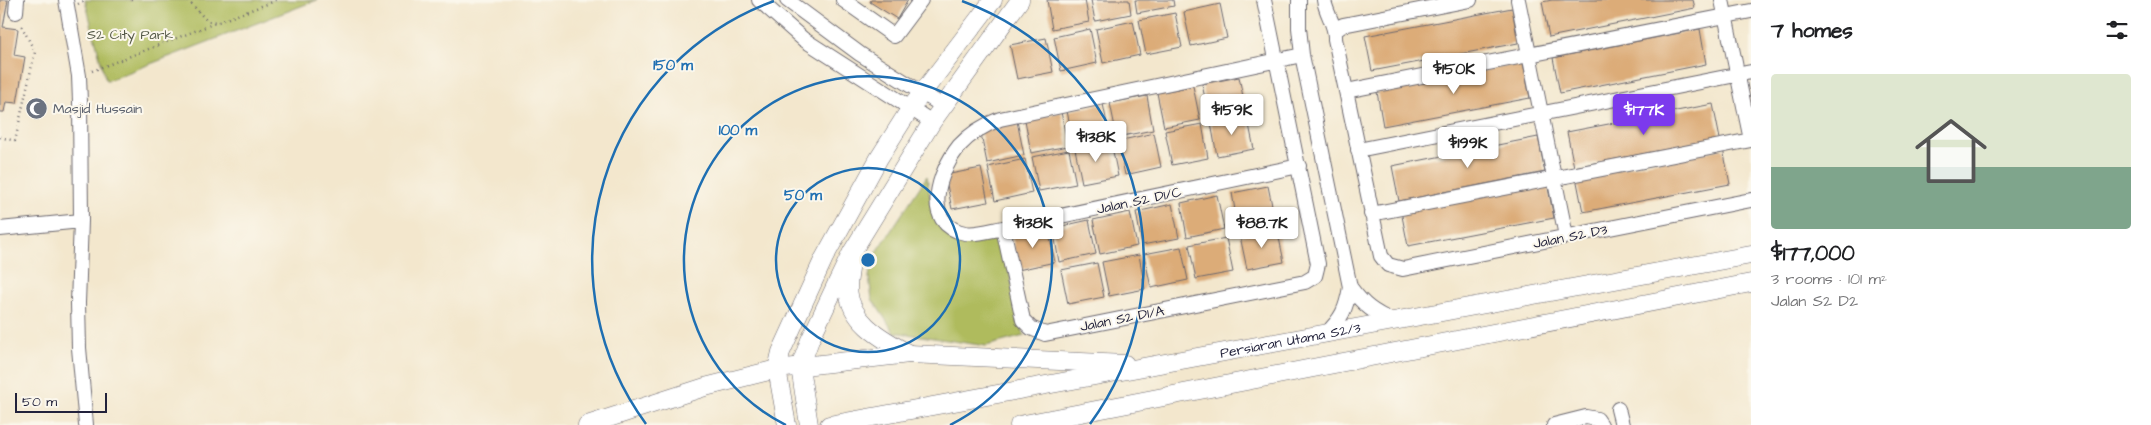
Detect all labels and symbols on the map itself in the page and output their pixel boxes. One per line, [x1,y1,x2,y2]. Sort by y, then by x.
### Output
park label: S2 City Park [87,25,173,45]
pin: $150K [1419,52,1489,95]
text: 150 m [653,55,693,76]
pin: $159K [1197,94,1267,136]
pin: $177K [1609,94,1679,136]
mosque icon: Masjid Hussain [25,96,49,120]
place label: Masjid Hussain [53,99,142,119]
text: 100 m [719,120,758,141]
pin: $138K [1061,120,1131,163]
pin: $199K [1433,126,1503,169]
street label: Jalan S2 D1/C [1095,182,1184,220]
text: 50 m [784,185,822,206]
pin: $138K [998,206,1068,249]
pin: $88.7K [1221,206,1303,249]
street label: Jalan S2 D3 [1531,220,1609,254]
centre of rings [859,251,877,269]
street label: Jalan S2 D1/A [1078,301,1166,337]
street label: Persiaran Utama S2/3 [1218,318,1362,364]
scale bar [15,390,108,413]

